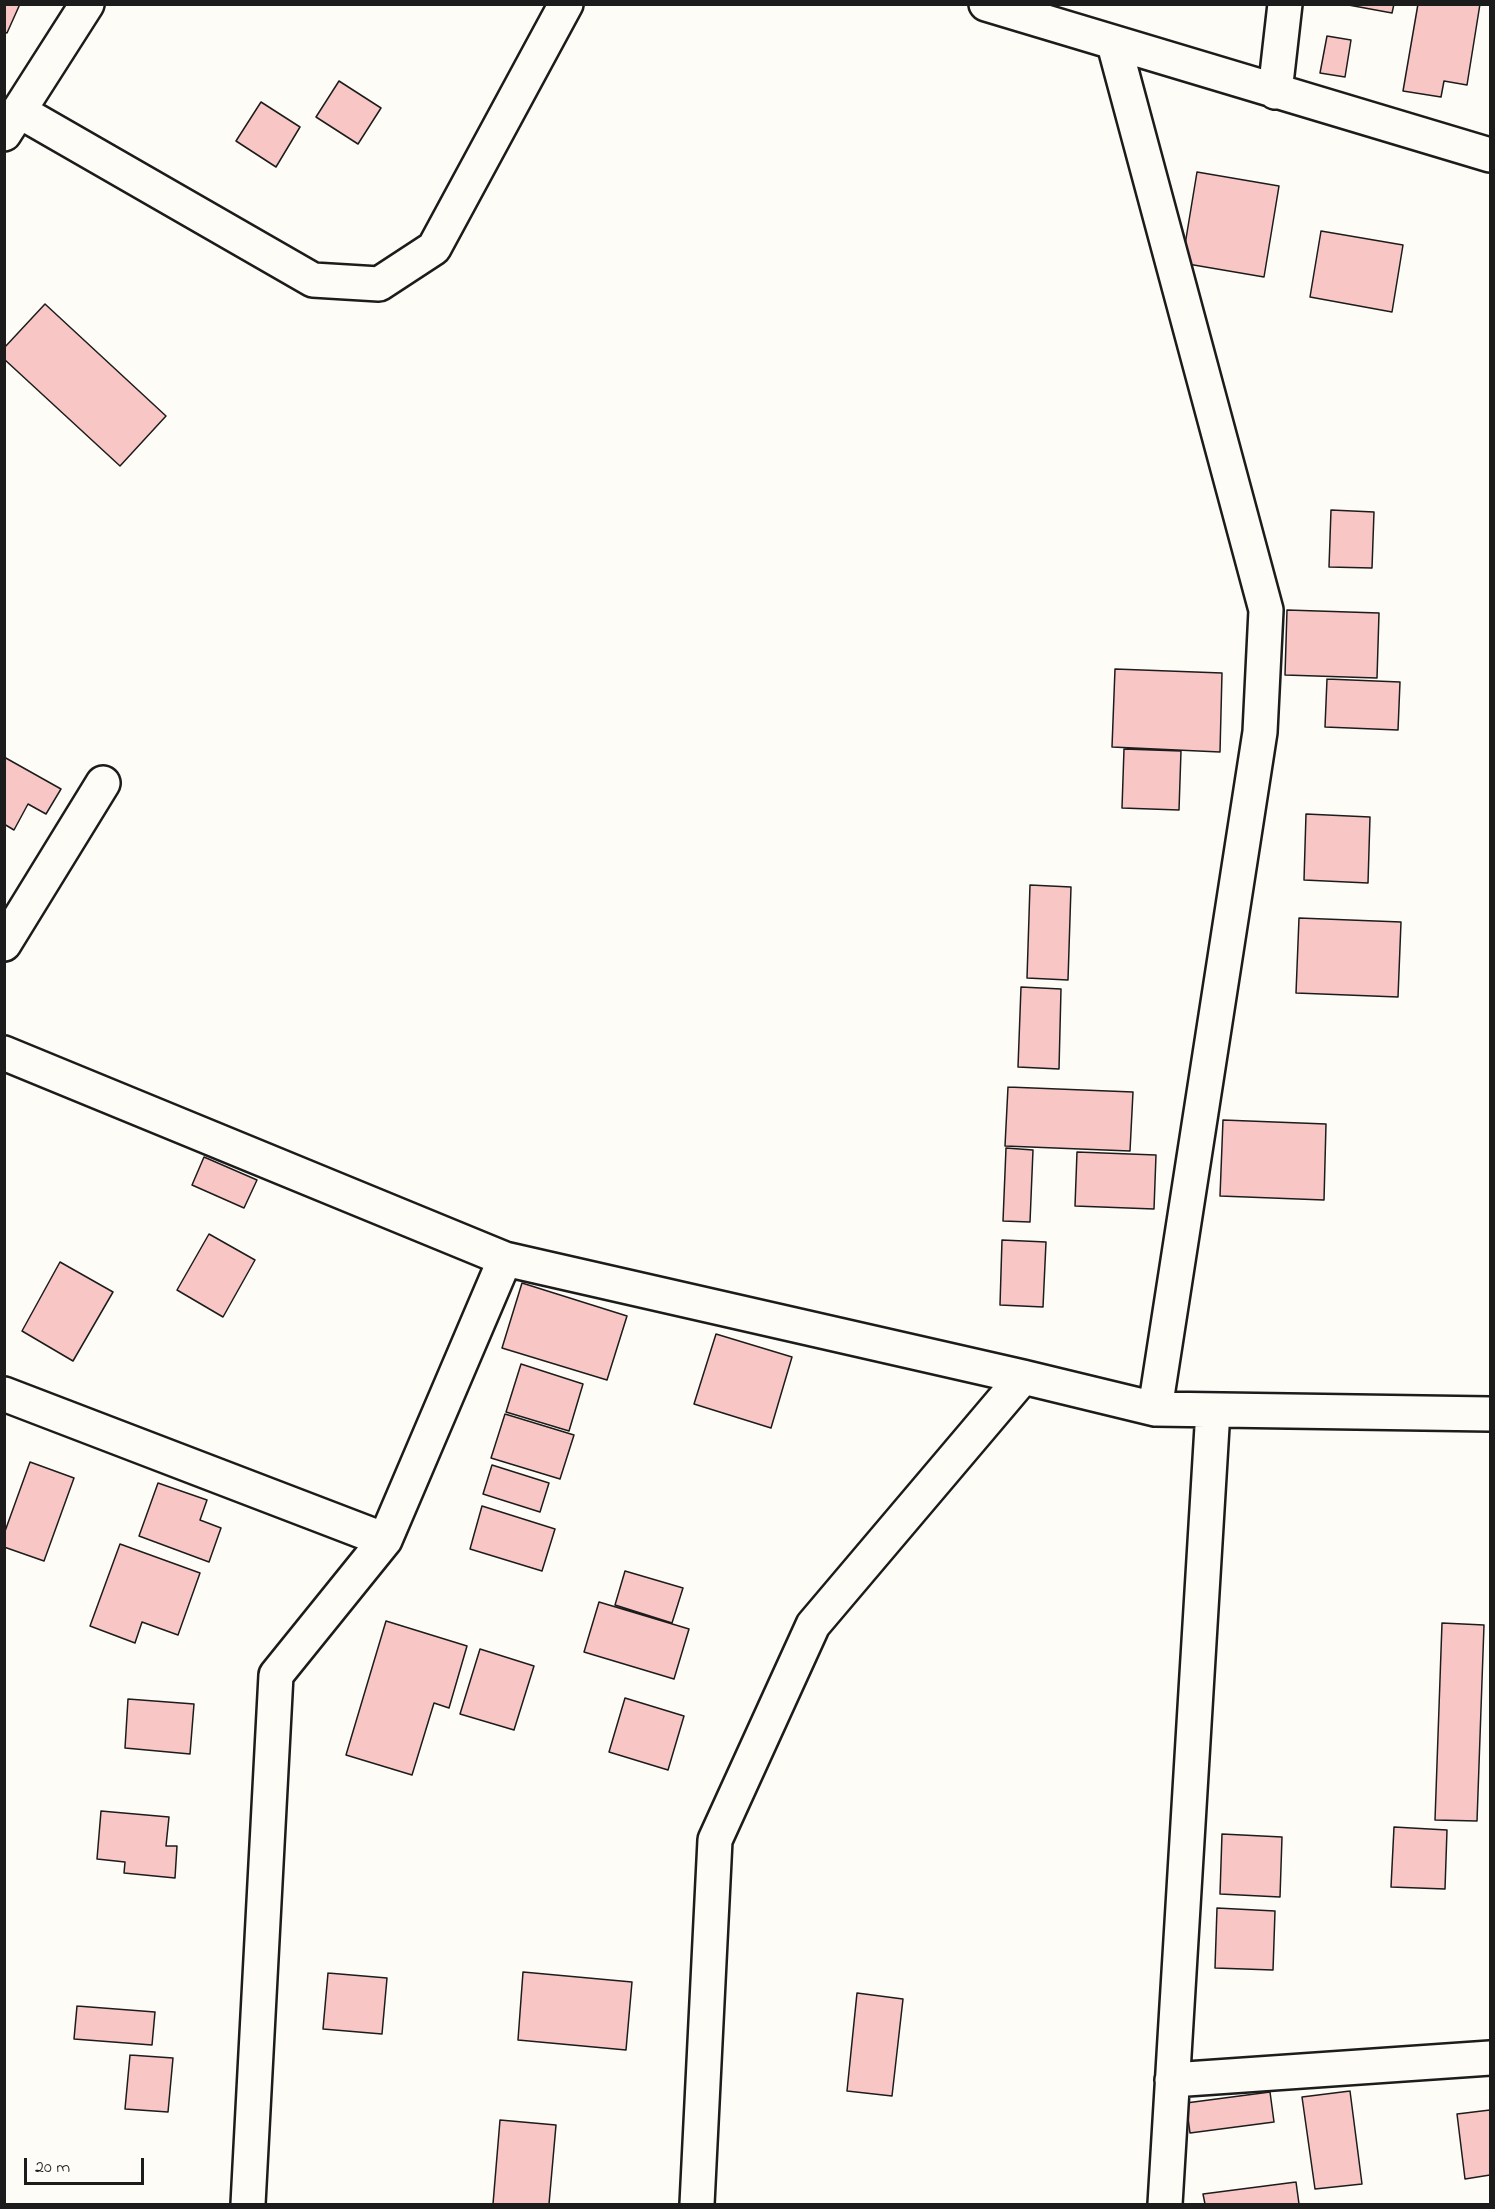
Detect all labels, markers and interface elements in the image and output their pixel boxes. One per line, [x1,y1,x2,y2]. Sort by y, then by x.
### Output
scale bar [27,2146,147,2184]
text: 20 m [35,2155,70,2181]

